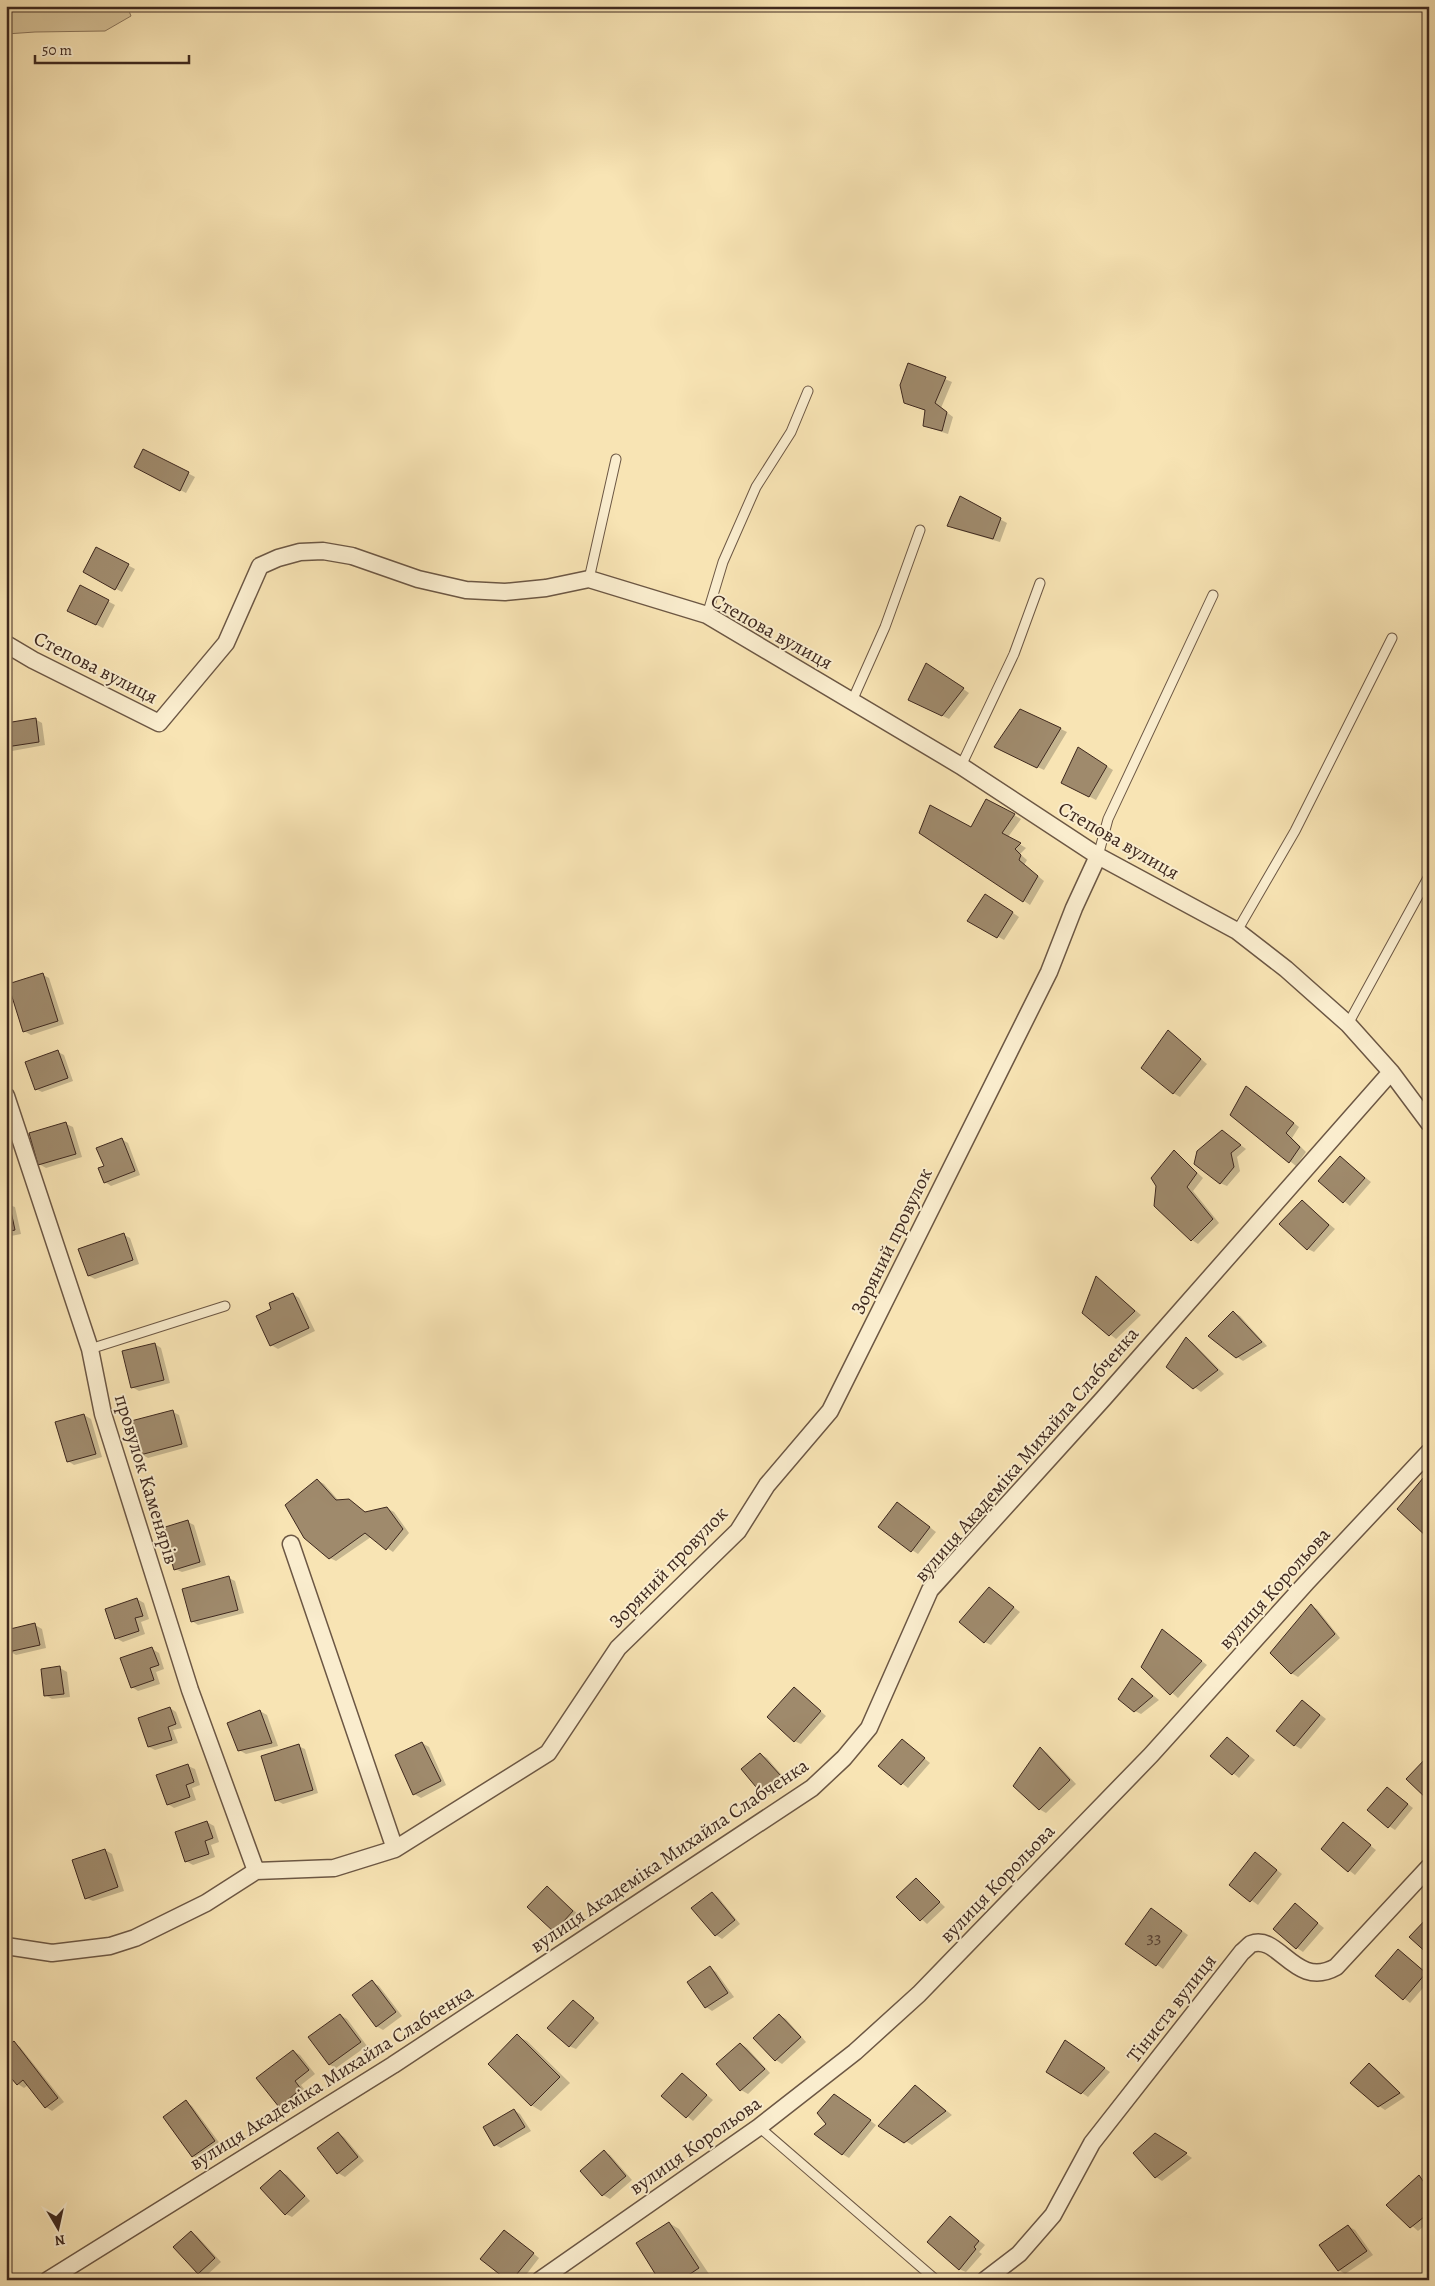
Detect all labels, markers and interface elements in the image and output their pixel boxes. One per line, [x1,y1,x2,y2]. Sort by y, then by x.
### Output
scale bar [35,32,189,64]
text: 50 m [42,40,72,60]
street label: Степова вулиця [706,587,838,676]
street label: Степова вулиця [29,625,162,710]
street label: Степова вулиця [1053,795,1184,886]
street label: Зоряний провулок [844,1163,939,1319]
street label: вулиця Академіка Михайла Слабченка [908,1320,1145,1588]
street label: провулок Каменярів [108,1391,185,1567]
street label: Зоряний провулок [603,1500,734,1634]
street label: вулиця Корольова [1212,1521,1337,1655]
street label: вулиця Академіка Михайла Слабченка [525,1751,814,1959]
street label: вулиця Корольова [934,1818,1062,1949]
house number: 33 [1147,1925,1161,1949]
street label: Тіниста вулиця [1120,1948,1222,2068]
street label: вулиця Академіка Михайла Слабченка [184,1978,479,2176]
street label: вулиця Корольова [624,2089,767,2201]
north arrow [32,2204,82,2254]
text: N [53,2230,66,2251]

